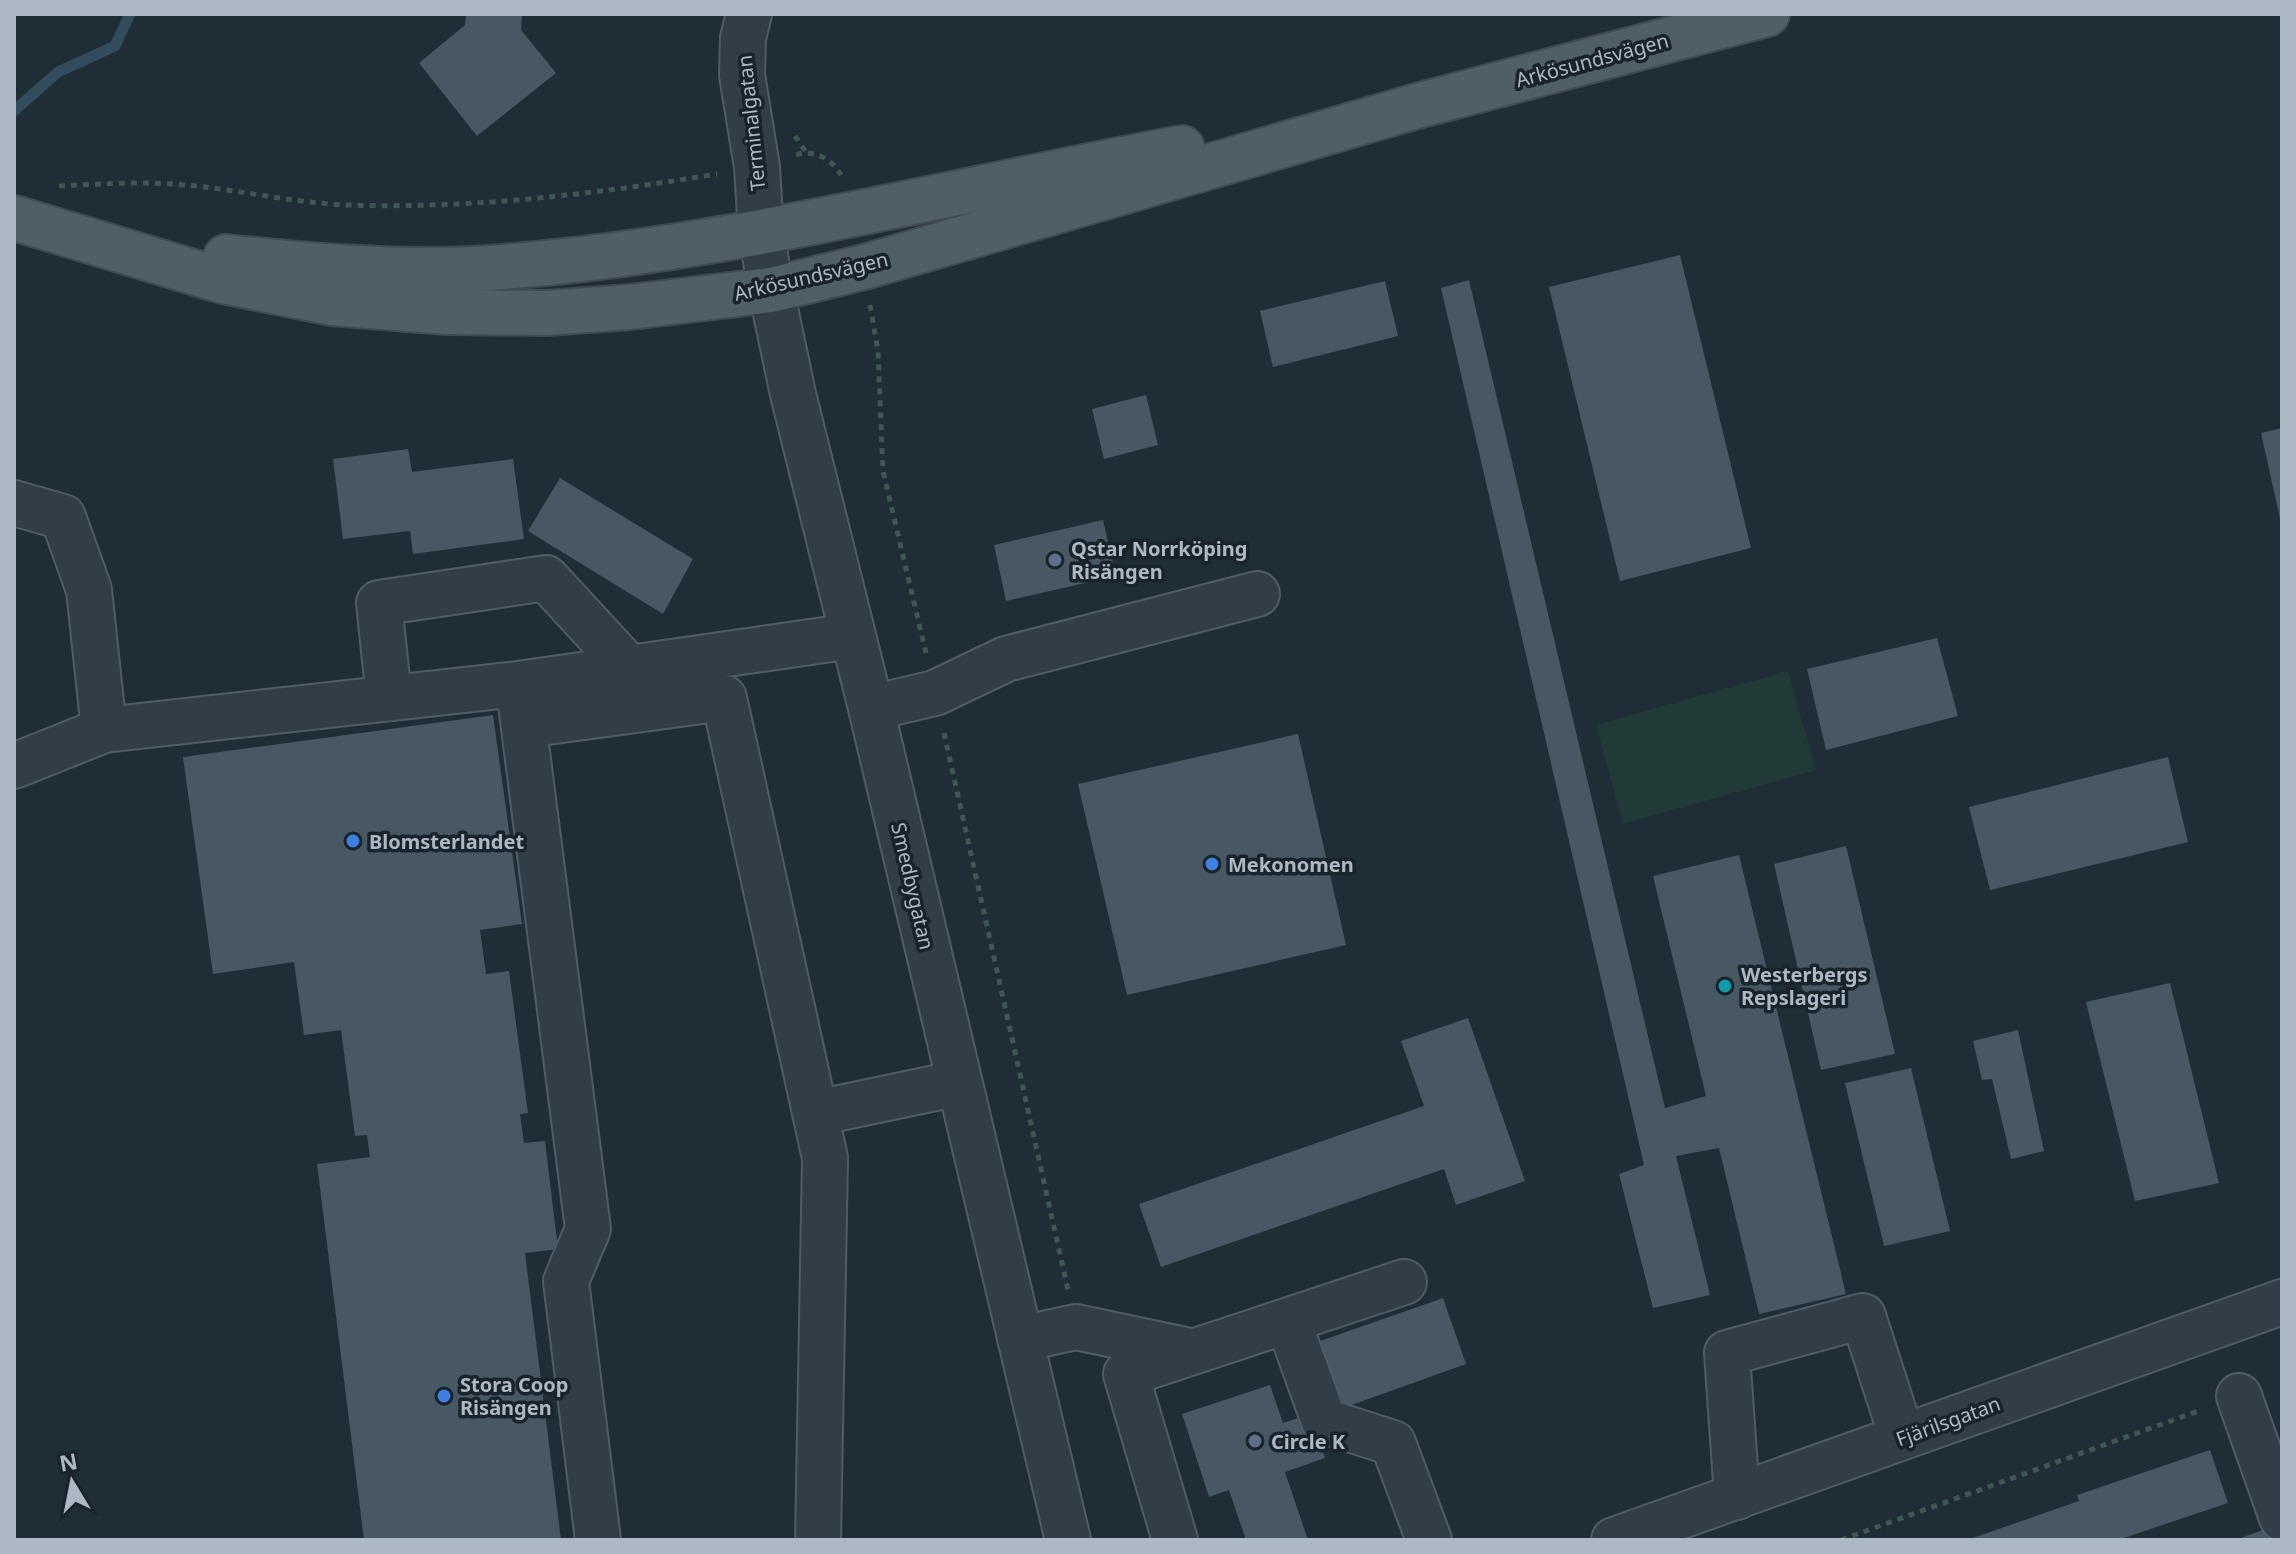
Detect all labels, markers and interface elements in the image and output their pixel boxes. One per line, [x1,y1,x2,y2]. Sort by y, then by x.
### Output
street label: Arkösundsvägen [1513,27,1671,93]
street label: Terminalgatan [730,54,772,192]
street label: Arkösundsvägen [731,245,891,307]
place label: Qstar Norrköping Risängen [1071,535,1247,585]
marker: Qstar Norrköping Risängen [1046,551,1064,569]
street label: Smedbygatan [885,820,941,952]
place label: Blomsterlandet [369,828,524,855]
marker: Blomsterlandet [344,832,362,850]
place label: Mekonomen [1228,851,1354,878]
marker: Mekonomen [1203,855,1221,873]
place label: Westerbergs Repslageri [1741,961,1867,1011]
marker: Westerbergs Repslageri [1716,977,1734,995]
place label: Stora Coop Risängen [460,1371,568,1421]
marker: Stora Coop Risängen [435,1387,453,1405]
street label: Fjärilsgatan [1892,1390,2004,1452]
place label: Circle K [1271,1428,1346,1455]
marker: Circle K [1246,1432,1264,1450]
north arrow [32,1442,112,1522]
text: N [57,1445,80,1478]

